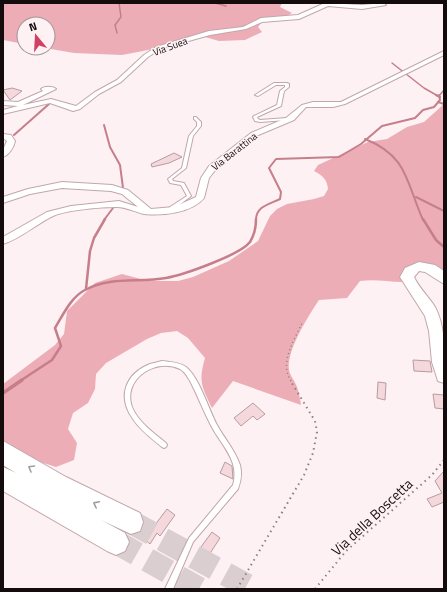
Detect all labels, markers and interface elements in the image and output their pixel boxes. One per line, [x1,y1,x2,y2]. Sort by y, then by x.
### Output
north arrow [16,16,56,56]
text: N [27,18,39,35]
street label: Via Suea [151,33,190,60]
street label: Via Barattina [208,129,260,174]
one-way arrow [28,466,35,473]
street label: Via della Boscetta [326,473,417,560]
one-way arrow [93,501,100,509]

